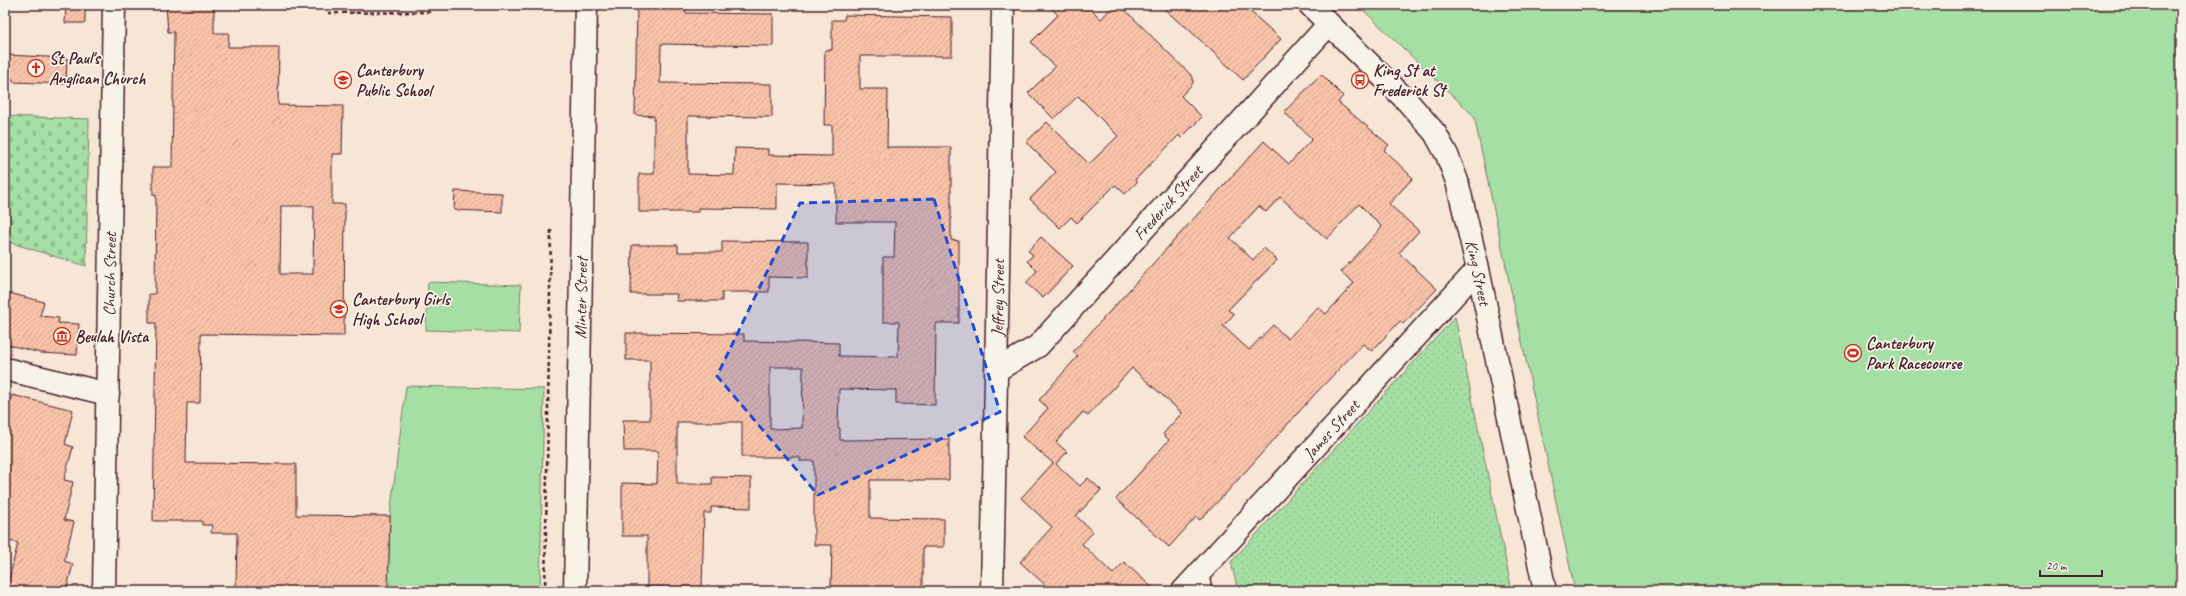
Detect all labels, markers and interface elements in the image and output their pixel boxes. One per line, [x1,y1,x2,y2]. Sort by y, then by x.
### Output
place label: St Paul's Anglican Church [49,48,146,89]
church icon: St Paul's Anglican Church [26,58,46,78]
place label: Canterbury Public School [356,60,435,101]
place label: King St at Frederick St [1373,60,1448,101]
school or university icon: Canterbury Public School [333,70,353,90]
bus stop icon: King St at Frederick St [1350,70,1370,90]
street label: Frederick Street [1129,159,1209,245]
street label: Church Street [99,230,121,316]
street label: King Street [1460,238,1496,310]
street label: Minter Street [570,255,592,339]
street label: Jeffrey Street [987,257,1009,338]
place label: Canterbury Girls High School [352,289,452,330]
school or university icon: Canterbury Girls High School [329,299,349,319]
museum icon: Beulah Vista [52,326,72,346]
place label: Beulah Vista [75,326,150,347]
place label: Canterbury Park Racecourse [1866,333,1963,374]
sports icon: Canterbury Park Racecourse [1843,343,1863,363]
street label: James Street [1298,394,1366,465]
scale bar [2040,552,2102,578]
text: 20 m [2046,558,2068,574]

